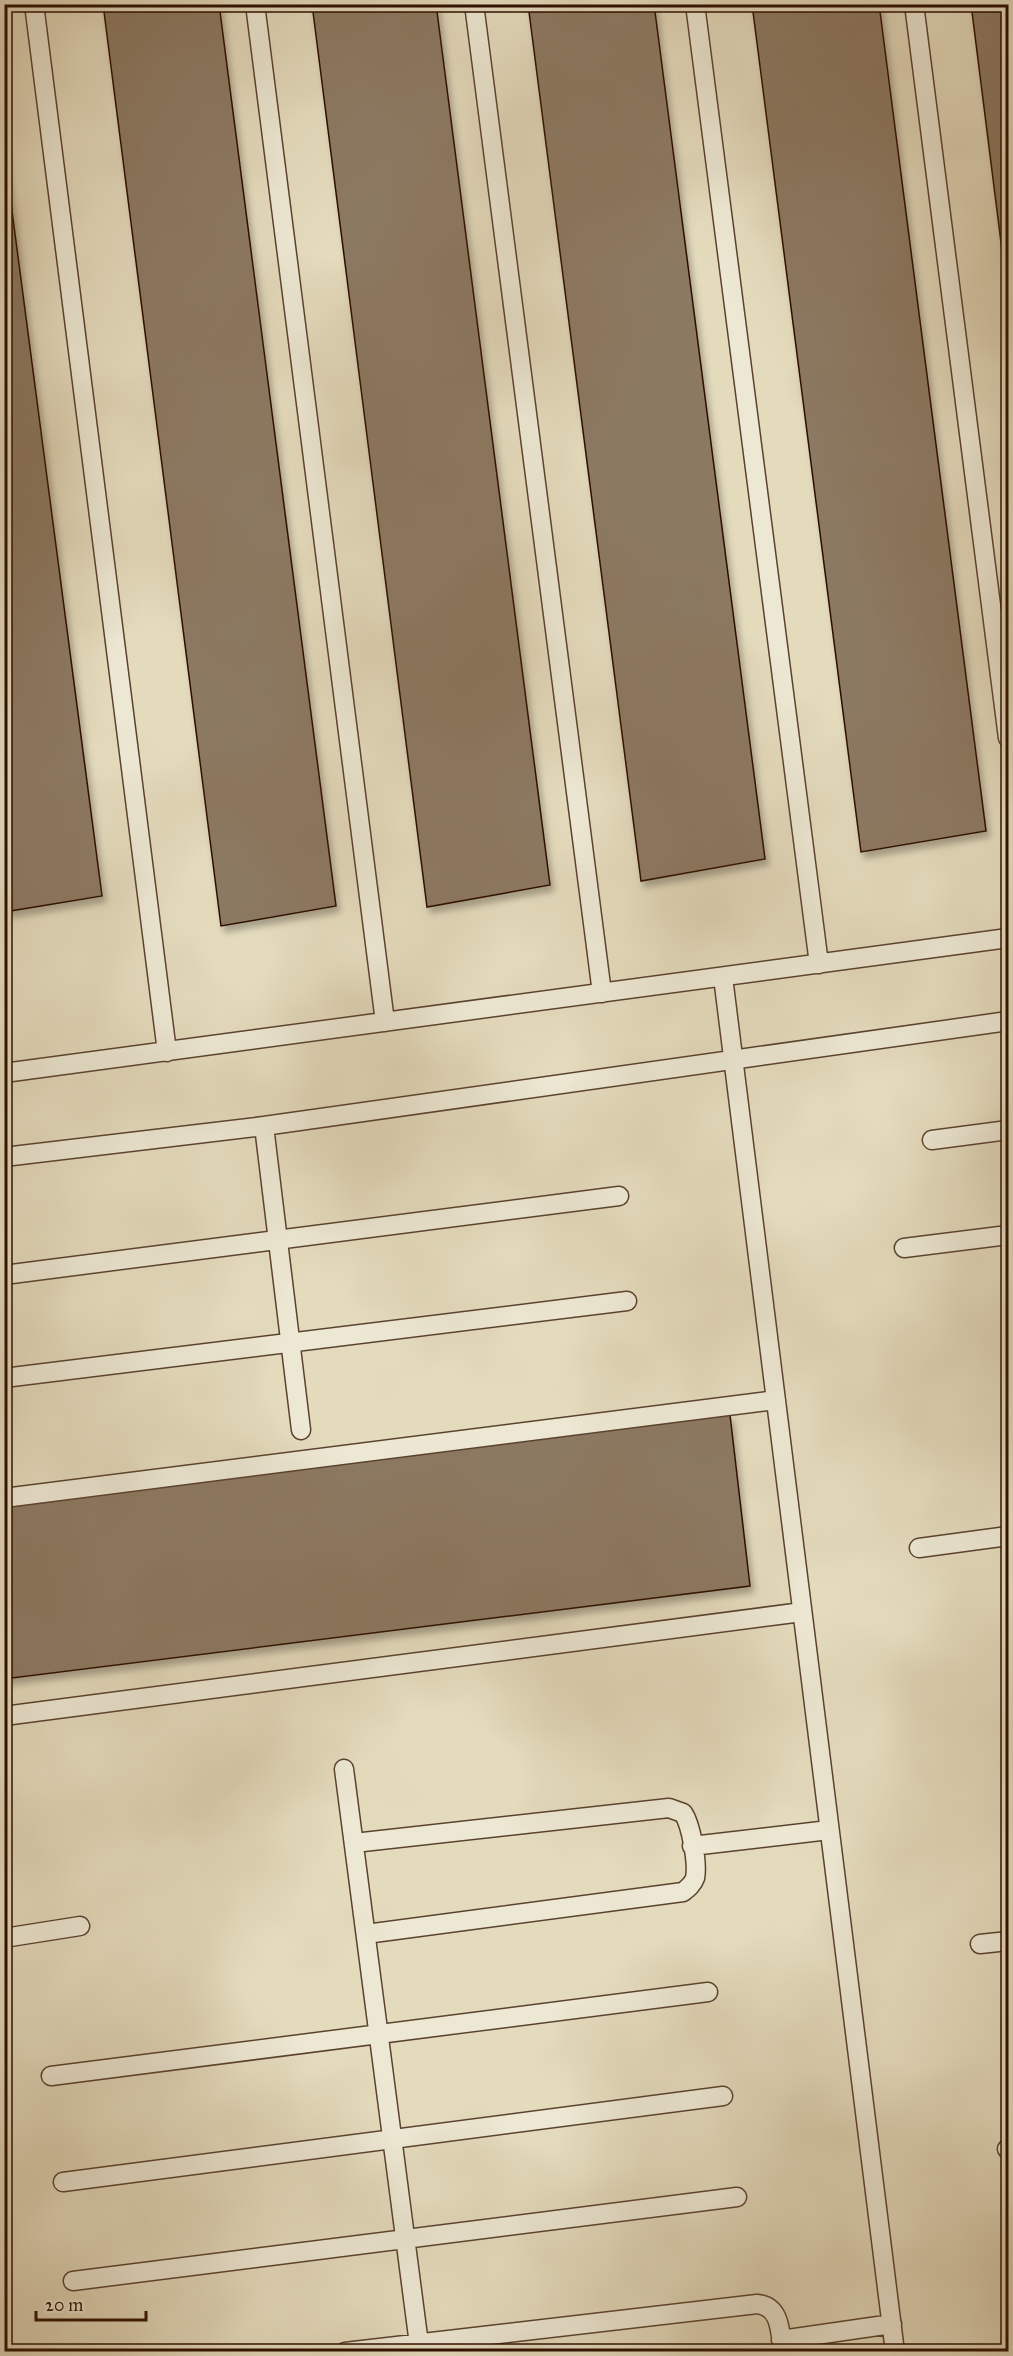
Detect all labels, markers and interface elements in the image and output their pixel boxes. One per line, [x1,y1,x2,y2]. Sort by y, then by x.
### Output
scale bar [36,2284,146,2322]
text: 20 m [45,2294,83,2316]

